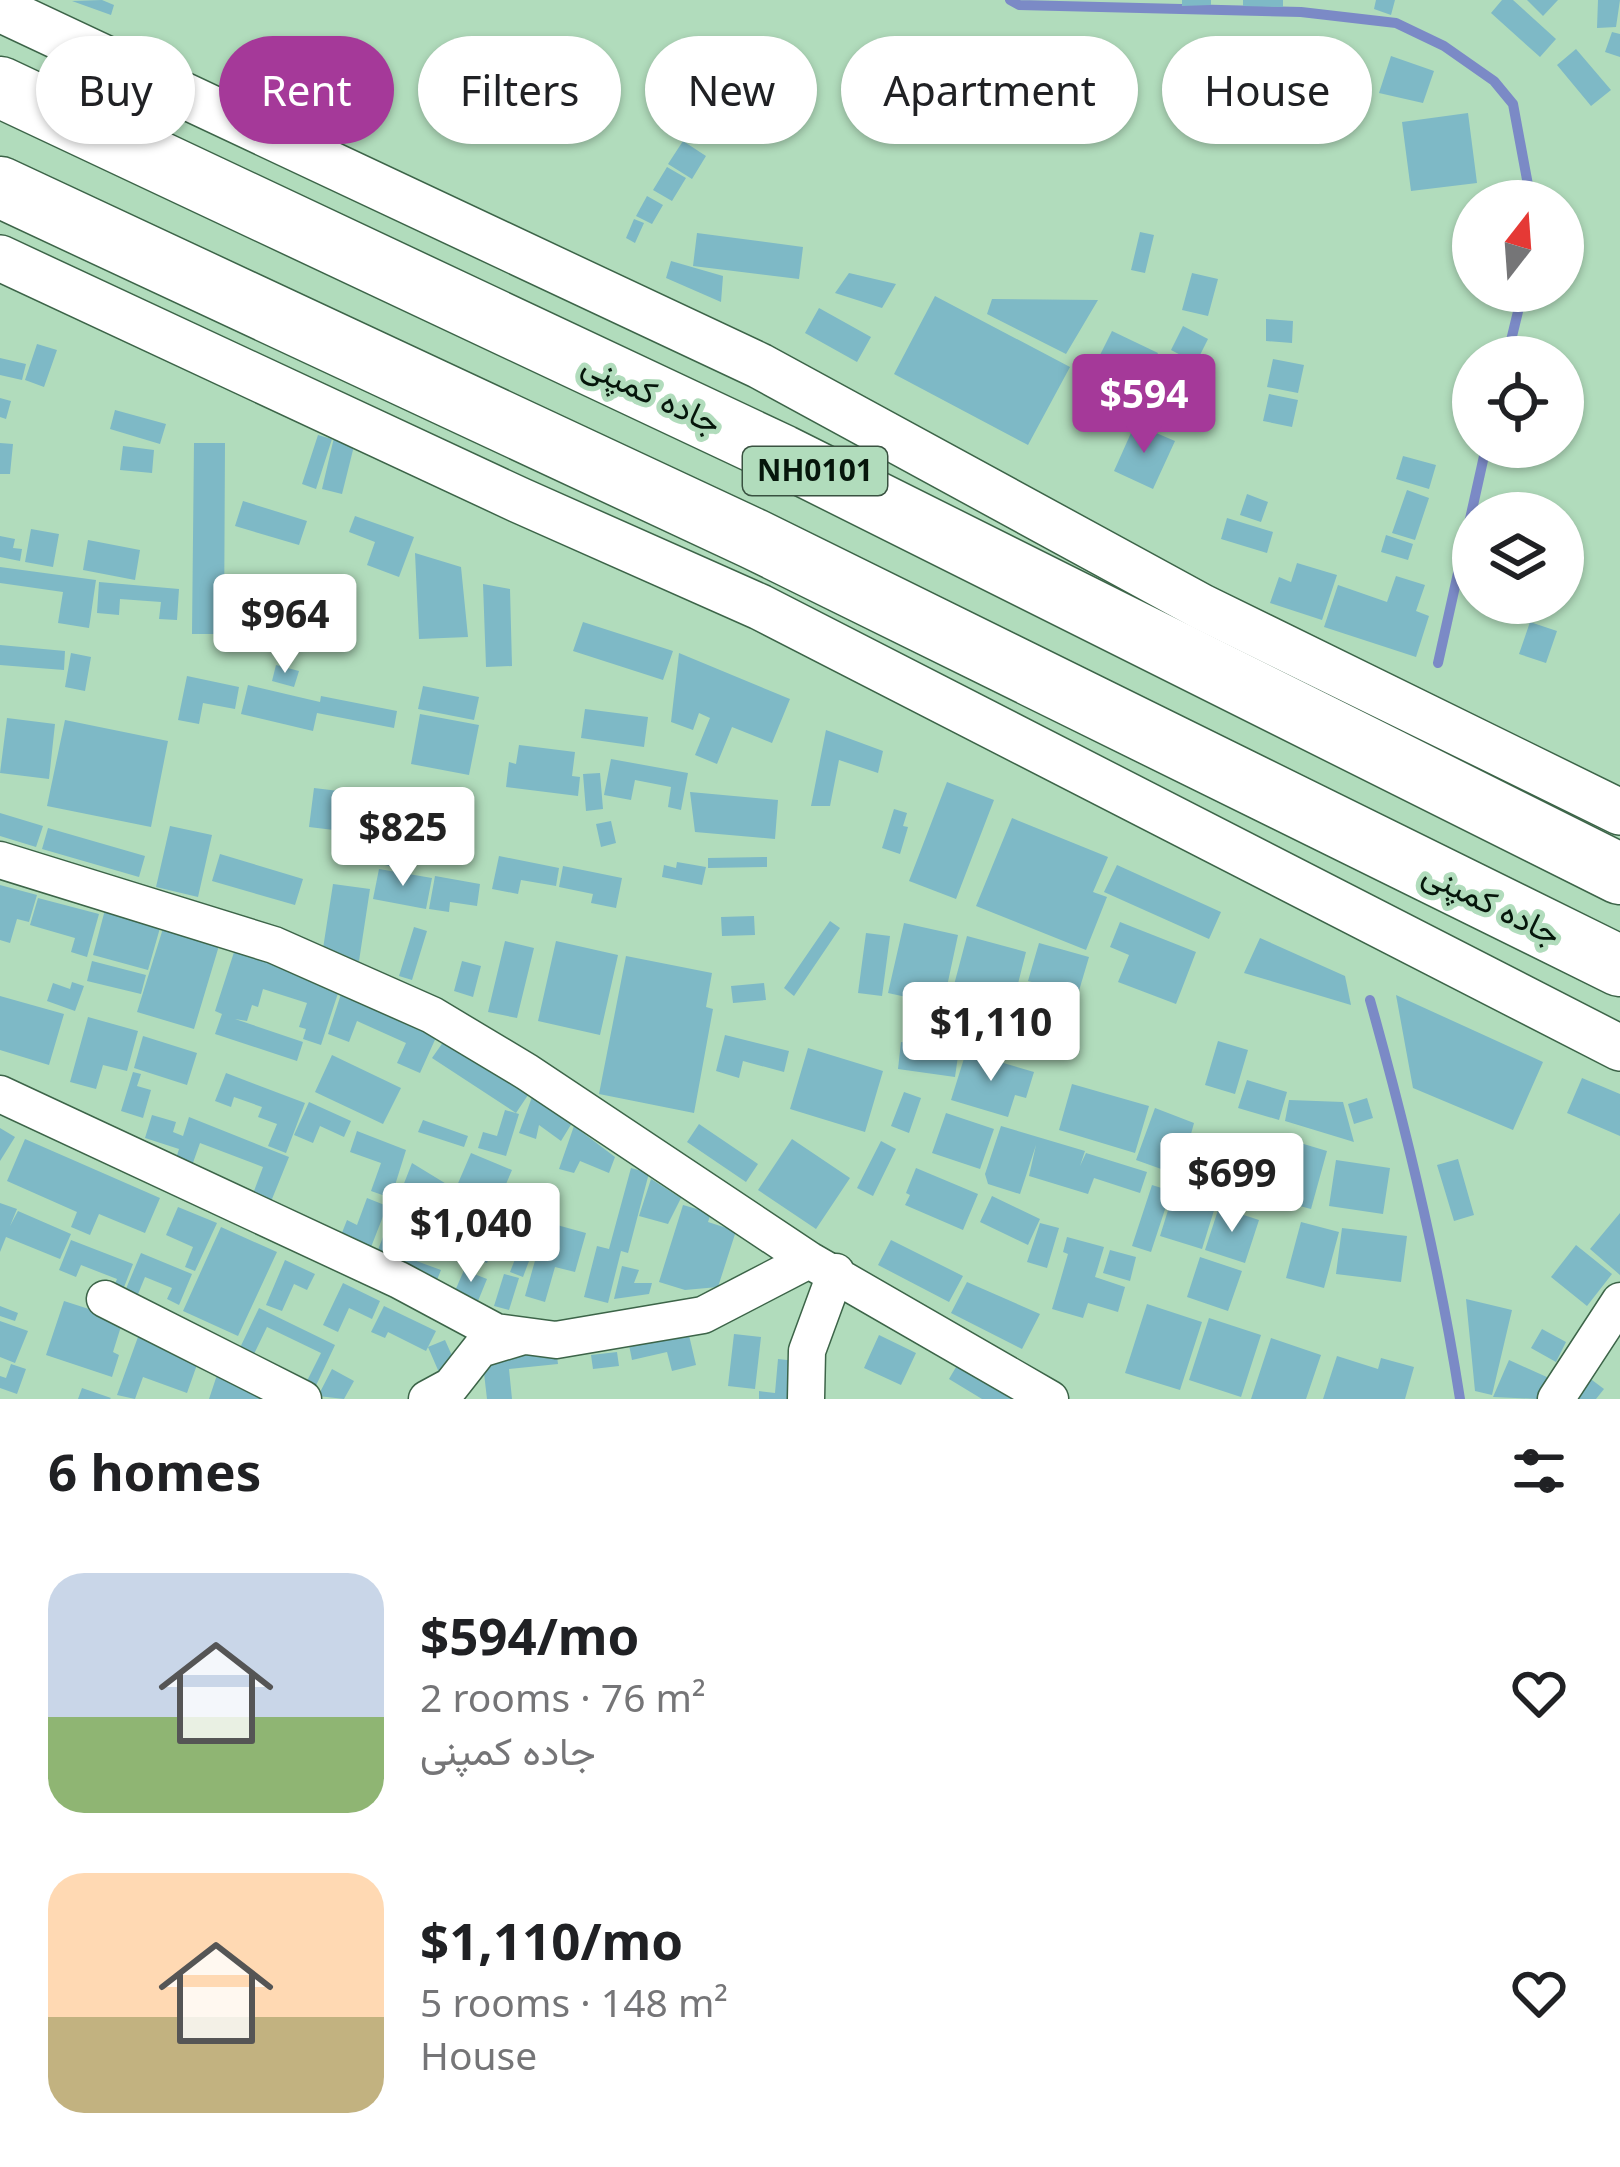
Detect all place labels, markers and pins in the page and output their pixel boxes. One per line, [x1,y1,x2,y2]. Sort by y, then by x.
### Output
pin: $594 [1073,354,1215,456]
pin: $964 [214,574,356,676]
pin: $825 [332,787,474,889]
pin: $1,110 [893,982,1089,1084]
pin: $699 [1161,1133,1303,1235]
pin: $1,040 [373,1183,569,1285]

